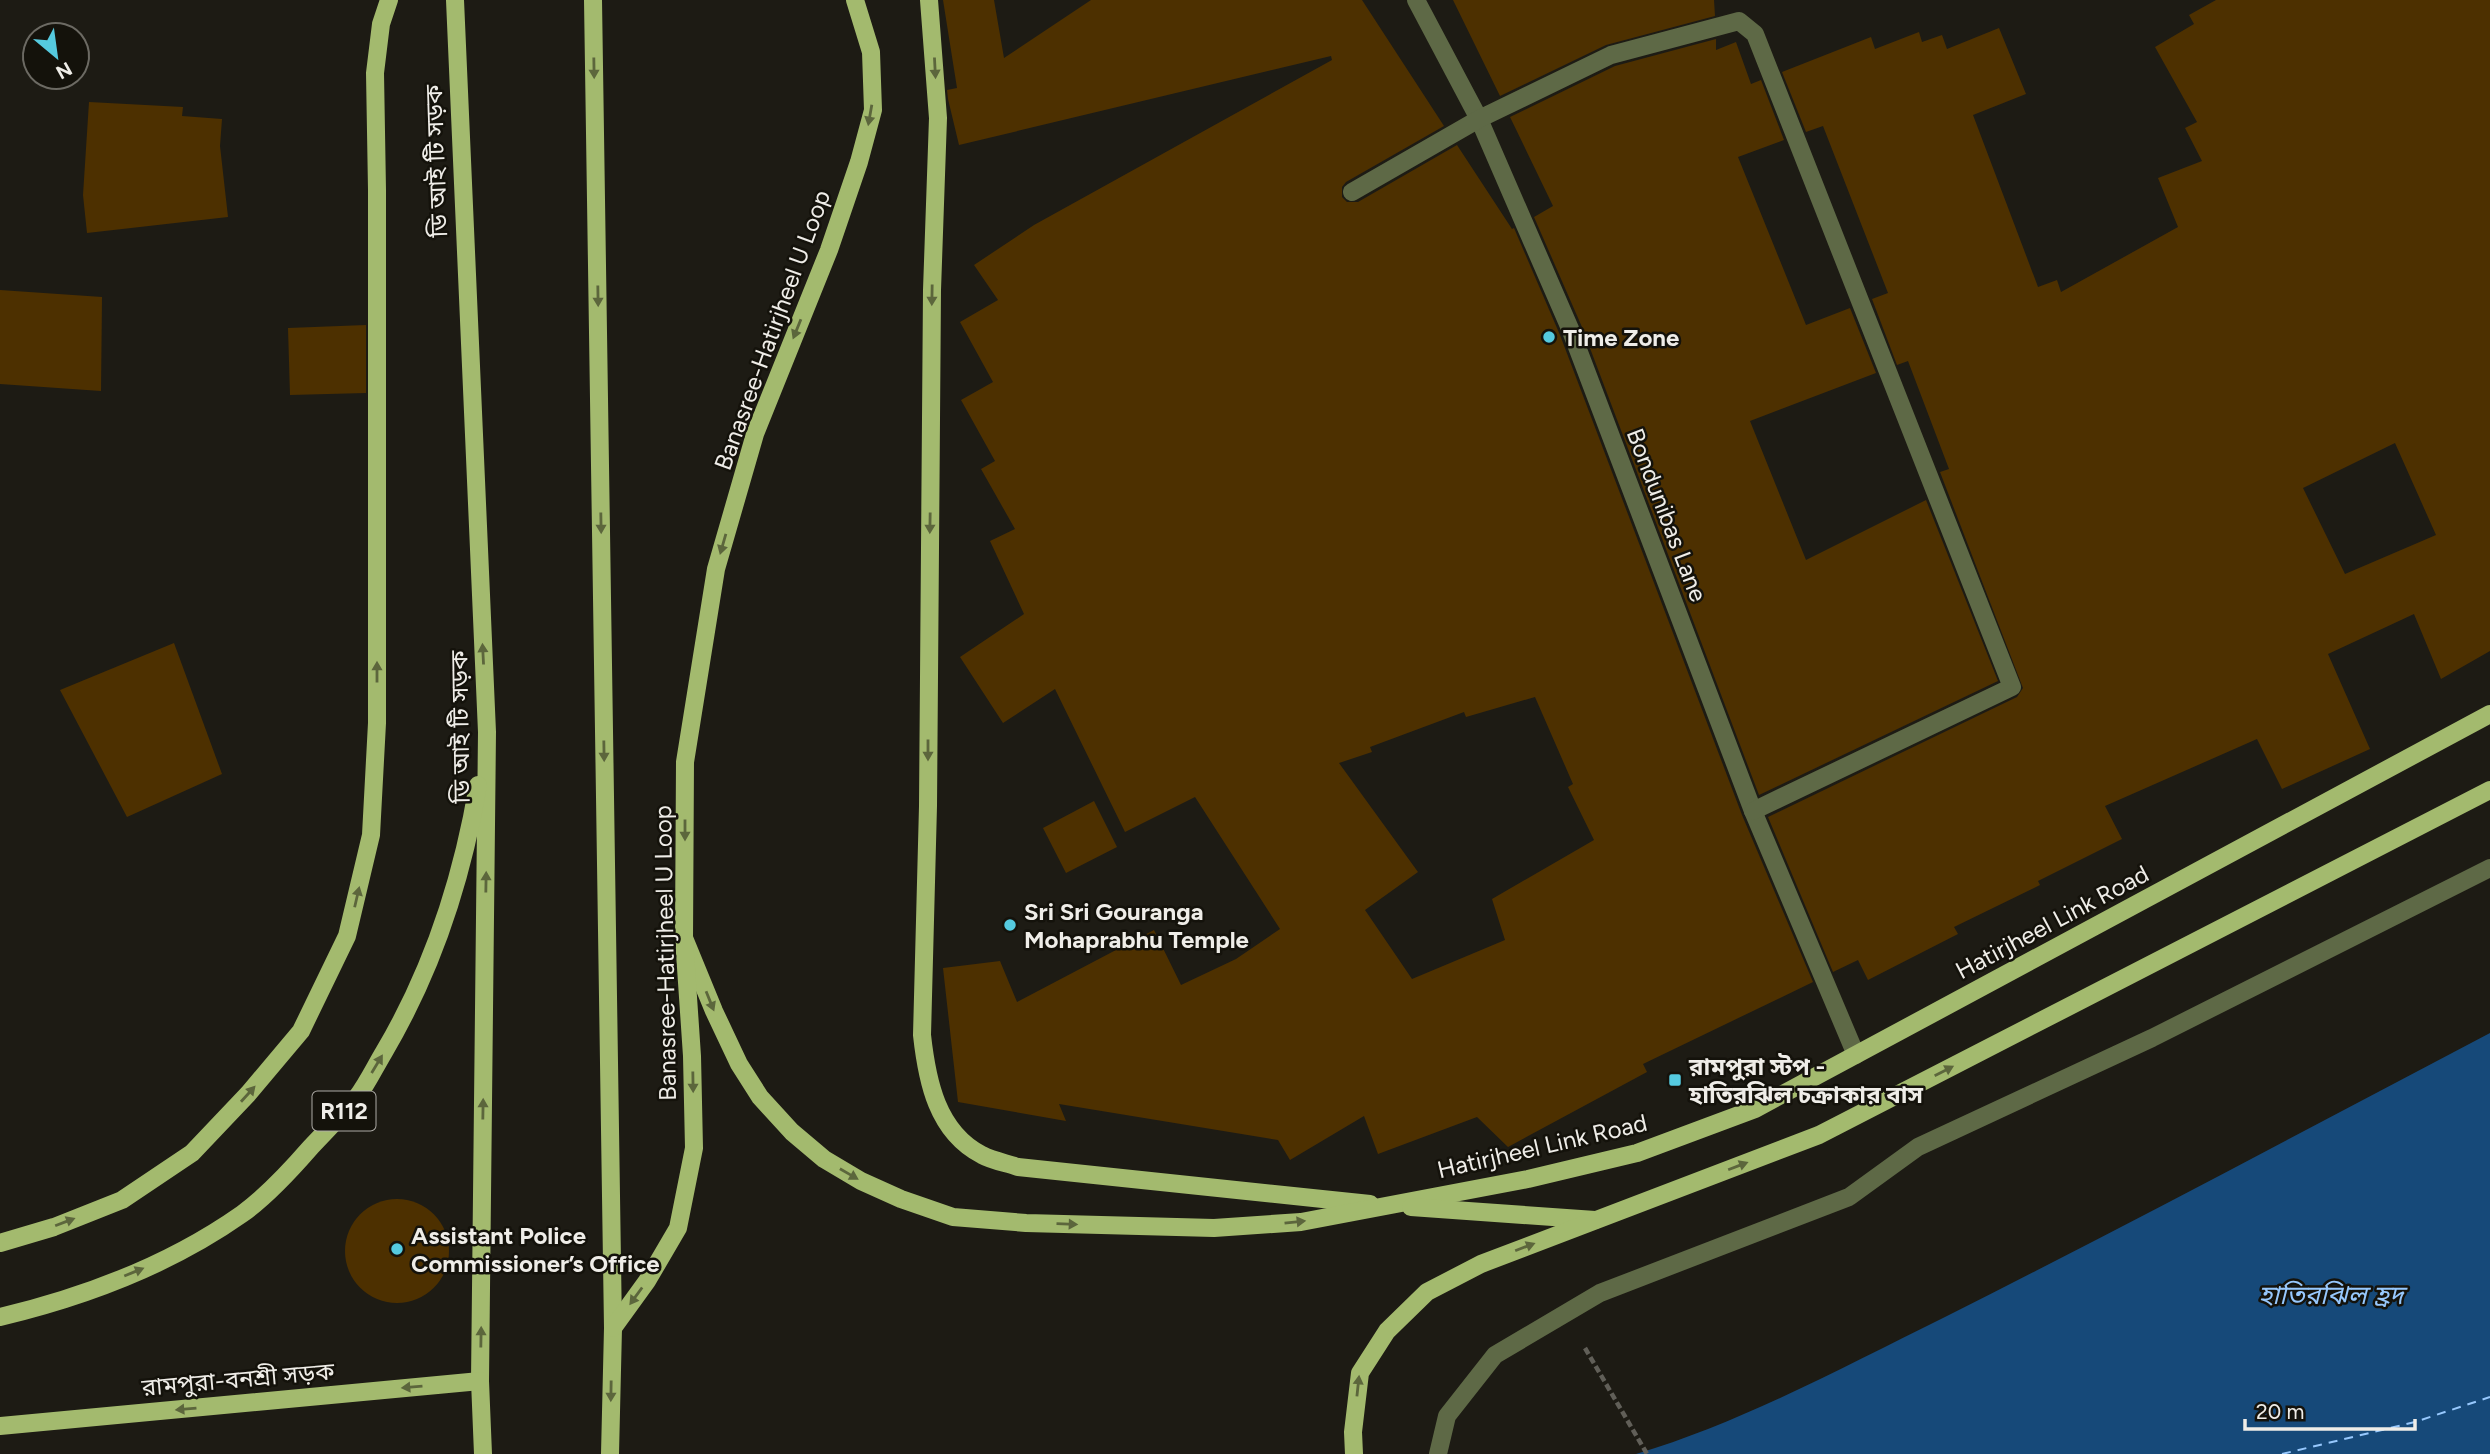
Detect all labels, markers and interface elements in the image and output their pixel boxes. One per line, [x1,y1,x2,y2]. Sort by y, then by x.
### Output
north arrow [21,21,91,91]
text: N [52,57,76,84]
one-way arrow [588,57,600,79]
one-way arrow [930,57,941,79]
street label: ডি আই টি সড়ক [419,84,453,239]
one-way arrow [865,104,876,126]
street label: Banasree-Hatirjheel U Loop [708,186,836,474]
one-way arrow [592,285,603,307]
one-way arrow [927,285,938,307]
one-way arrow [791,319,802,340]
place label: Time Zone [1563,323,1679,352]
marker: Time Zone [1541,329,1557,345]
street label: Bondunibas Lane [1621,424,1713,606]
one-way arrow [595,512,607,534]
one-way arrow [924,512,936,534]
one-way arrow [717,534,727,555]
one-way arrow [478,643,489,665]
street label: ডি আই টি সড়ক [444,650,476,805]
one-way arrow [371,660,383,682]
one-way arrow [598,740,610,762]
one-way arrow [922,740,934,762]
street label: Banasree-Hatirjheel U Loop [648,805,682,1101]
one-way arrow [679,820,691,842]
street label: Hatirjheel Link Road [1950,859,2154,985]
one-way arrow [480,871,491,893]
one-way arrow [352,886,363,908]
place label: Sri Sri Gouranga Mohaprabhu Temple [1024,897,1249,954]
marker: Sri Sri Gouranga Mohaprabhu Temple [1002,917,1018,933]
one-way arrow [704,991,715,1012]
place label: রামপুরা স্টপ - হাতিরঝিল চক্রাকার বাস [1688,1052,1924,1109]
one-way arrow [371,1054,383,1073]
one-way arrow [1935,1065,1954,1077]
one-way arrow [687,1071,699,1093]
marker: রামপুরা স্টপ - হাতিরঝিল চক্রাকার বাস [1667,1072,1683,1088]
one-way arrow [240,1086,256,1103]
road number: R112 [312,1092,376,1130]
one-way arrow [477,1098,489,1120]
street label: Hatirjheel Link Road [1434,1108,1650,1184]
one-way arrow [1728,1160,1749,1171]
one-way arrow [839,1168,859,1180]
one-way arrow [1284,1216,1306,1227]
one-way arrow [55,1217,76,1228]
one-way arrow [1057,1219,1079,1230]
place label: Assistant Police Commissioner’s Office [411,1221,660,1278]
marker: Assistant Police Commissioner’s Office [389,1241,405,1257]
one-way arrow [1515,1241,1536,1252]
one-way arrow [124,1266,145,1277]
water label: হাতিরঝিল হ্রদ [2258,1279,2408,1311]
one-way arrow [629,1287,643,1305]
one-way arrow [475,1326,487,1348]
street label: রামপুরা-বনশ্রী সড়ক [140,1356,336,1402]
one-way arrow [1353,1375,1364,1397]
one-way arrow [606,1380,617,1402]
one-way arrow [401,1382,423,1393]
scale bar [2245,1388,2415,1432]
text: 20 m [2256,1399,2304,1424]
one-way arrow [175,1404,197,1415]

